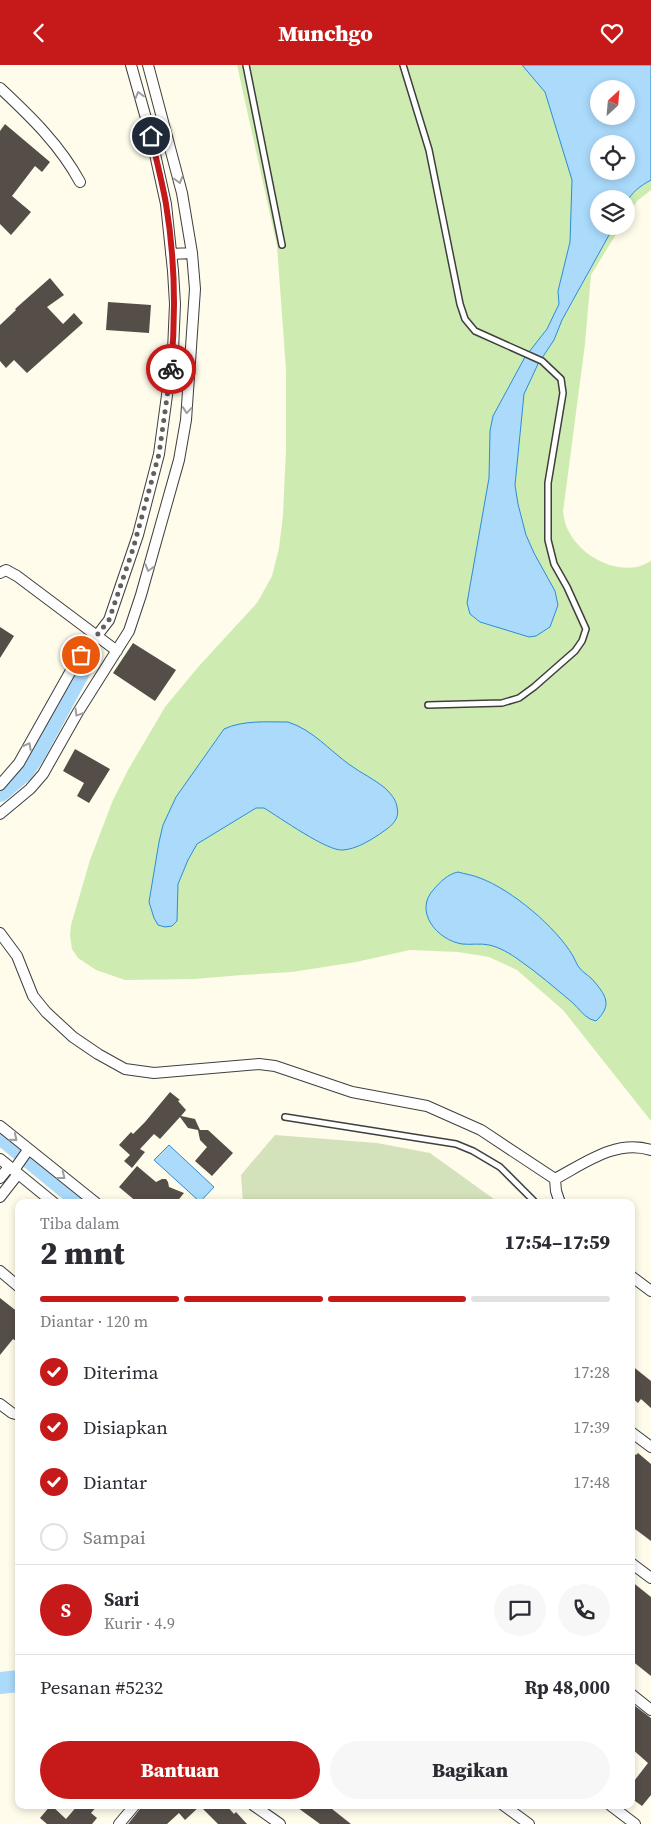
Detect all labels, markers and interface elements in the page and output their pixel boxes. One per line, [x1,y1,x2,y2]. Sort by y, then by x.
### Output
text: Munchgo [278,18,373,48]
icon: back [25,19,53,47]
icon: heart [598,19,626,47]
north arrow [590,80,635,125]
map controls [590,80,635,235]
one-way arrow [135,91,145,99]
pin [130,115,172,157]
icon: home [137,122,165,150]
button: locate [590,135,635,180]
one-way arrow [173,175,183,183]
button: layers [590,190,635,235]
courier [146,344,196,394]
icon: bike [157,355,185,383]
one-way arrow [181,407,192,415]
one-way arrow [144,564,154,572]
pin [60,634,102,676]
icon: bag [67,641,95,669]
one-way arrow [74,707,84,716]
one-way arrow [22,742,32,751]
one-way arrow [8,1133,17,1141]
one-way arrow [56,1171,65,1179]
text: Tiba dalam [40,1212,120,1234]
text: 17:54–17:59 [505,1229,610,1255]
text: 2 mnt [40,1231,125,1275]
text: Diantar · 120 m [40,1310,148,1332]
icon: check [40,1358,68,1386]
text: Diterima [83,1359,159,1385]
text: 17:28 [573,1361,610,1383]
icon: check [40,1413,68,1441]
text: Disiapkan [83,1414,168,1440]
text: 17:39 [573,1416,610,1438]
icon: check [40,1468,68,1496]
text: Diantar [83,1469,147,1495]
text: 17:48 [573,1471,610,1493]
text: Sampai [83,1524,146,1550]
button: chat [494,1584,546,1636]
button: phone [558,1584,610,1636]
text: Sari [104,1586,139,1612]
text: S [61,1597,71,1623]
text: Kurir · 4.9 [104,1612,175,1634]
text: Pesanan #5232 [40,1674,163,1700]
text: Rp 48,000 [524,1674,610,1700]
button: Bantuan [40,1741,320,1799]
button: Bagikan [330,1741,610,1799]

